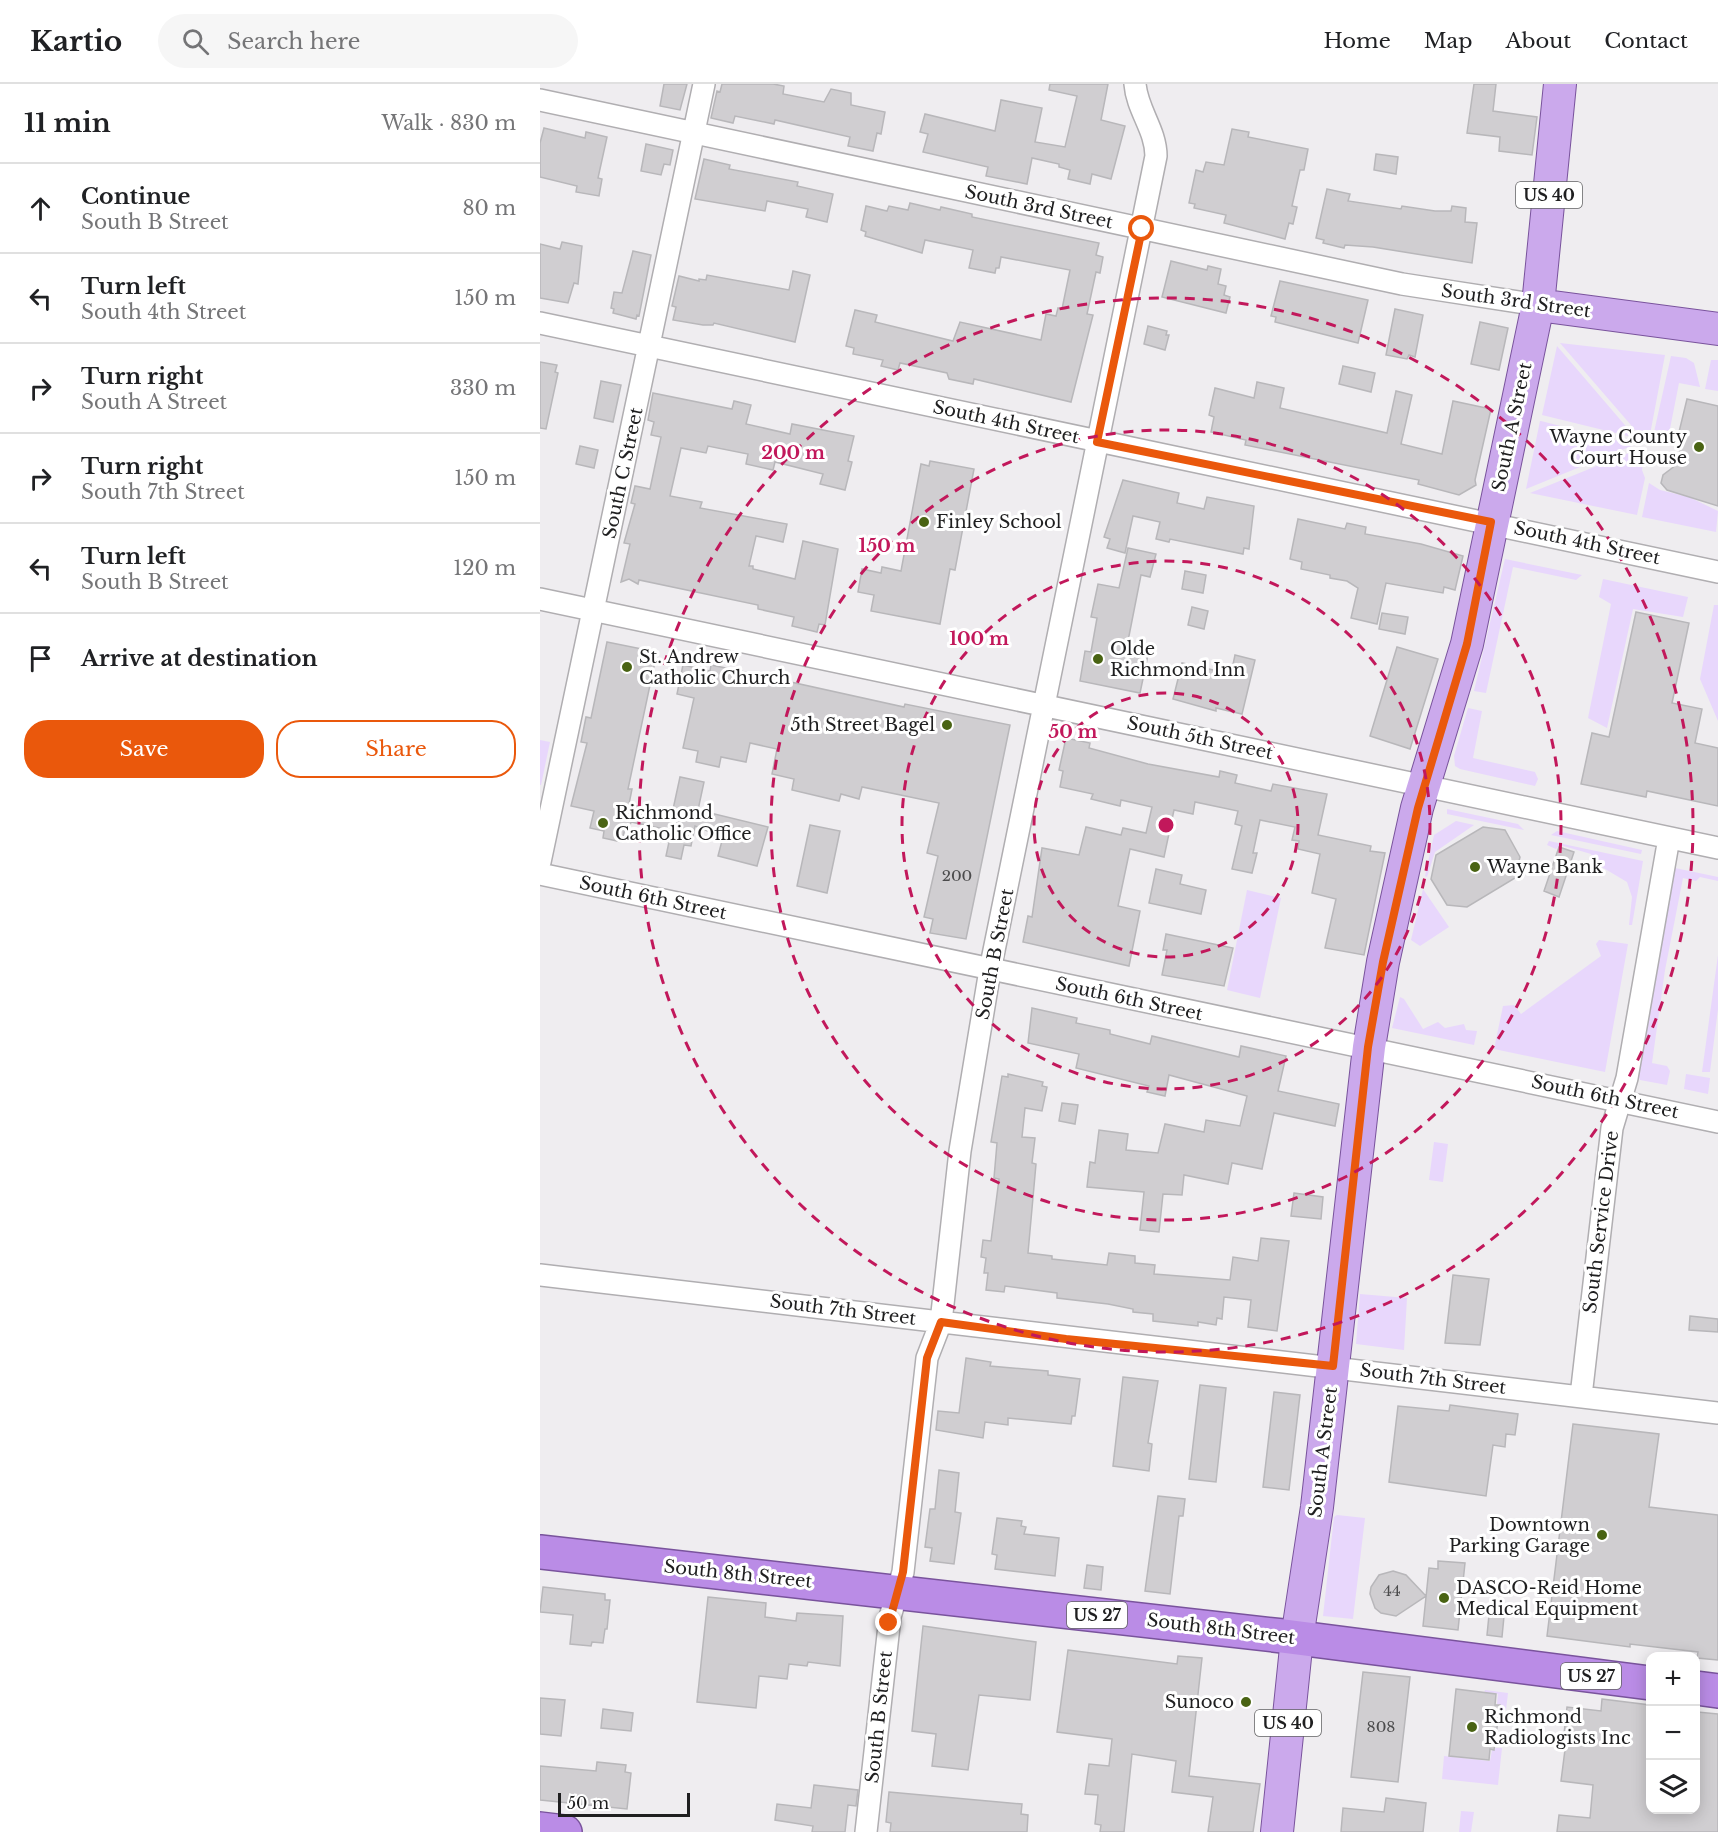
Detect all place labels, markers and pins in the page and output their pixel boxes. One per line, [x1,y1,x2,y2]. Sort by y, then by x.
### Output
place label: Wayne County Court House [1548,426,1687,469]
marker: Wayne County Court House [1692,440,1706,454]
place label: Finley School [936,511,1062,533]
marker: Finley School [917,515,931,529]
place label: Olde Richmond Inn [1110,638,1245,681]
place label: St. Andrew Catholic Church [639,646,790,689]
marker: Olde Richmond Inn [1091,652,1105,666]
marker: St. Andrew Catholic Church [620,660,634,674]
place label: 5th Street Bagel [790,714,935,736]
marker: 5th Street Bagel [940,718,954,732]
place label: Richmond Catholic Office [615,802,752,845]
centre of rings [1156,815,1176,835]
marker: Richmond Catholic Office [596,816,610,830]
place label: Wayne Bank [1486,856,1603,878]
marker: Wayne Bank [1468,860,1482,874]
place label: Downtown Parking Garage [1449,1514,1590,1557]
marker: Downtown Parking Garage [1595,1528,1609,1542]
place label: DASCO-Reid Home Medical Equipment [1456,1577,1642,1620]
marker: DASCO-Reid Home Medical Equipment [1437,1591,1451,1605]
place label: Sunoco [1165,1691,1234,1713]
marker: Sunoco [1239,1695,1253,1709]
place label: Richmond Radiologists Inc [1484,1706,1631,1749]
marker: Richmond Radiologists Inc [1465,1720,1479,1734]

